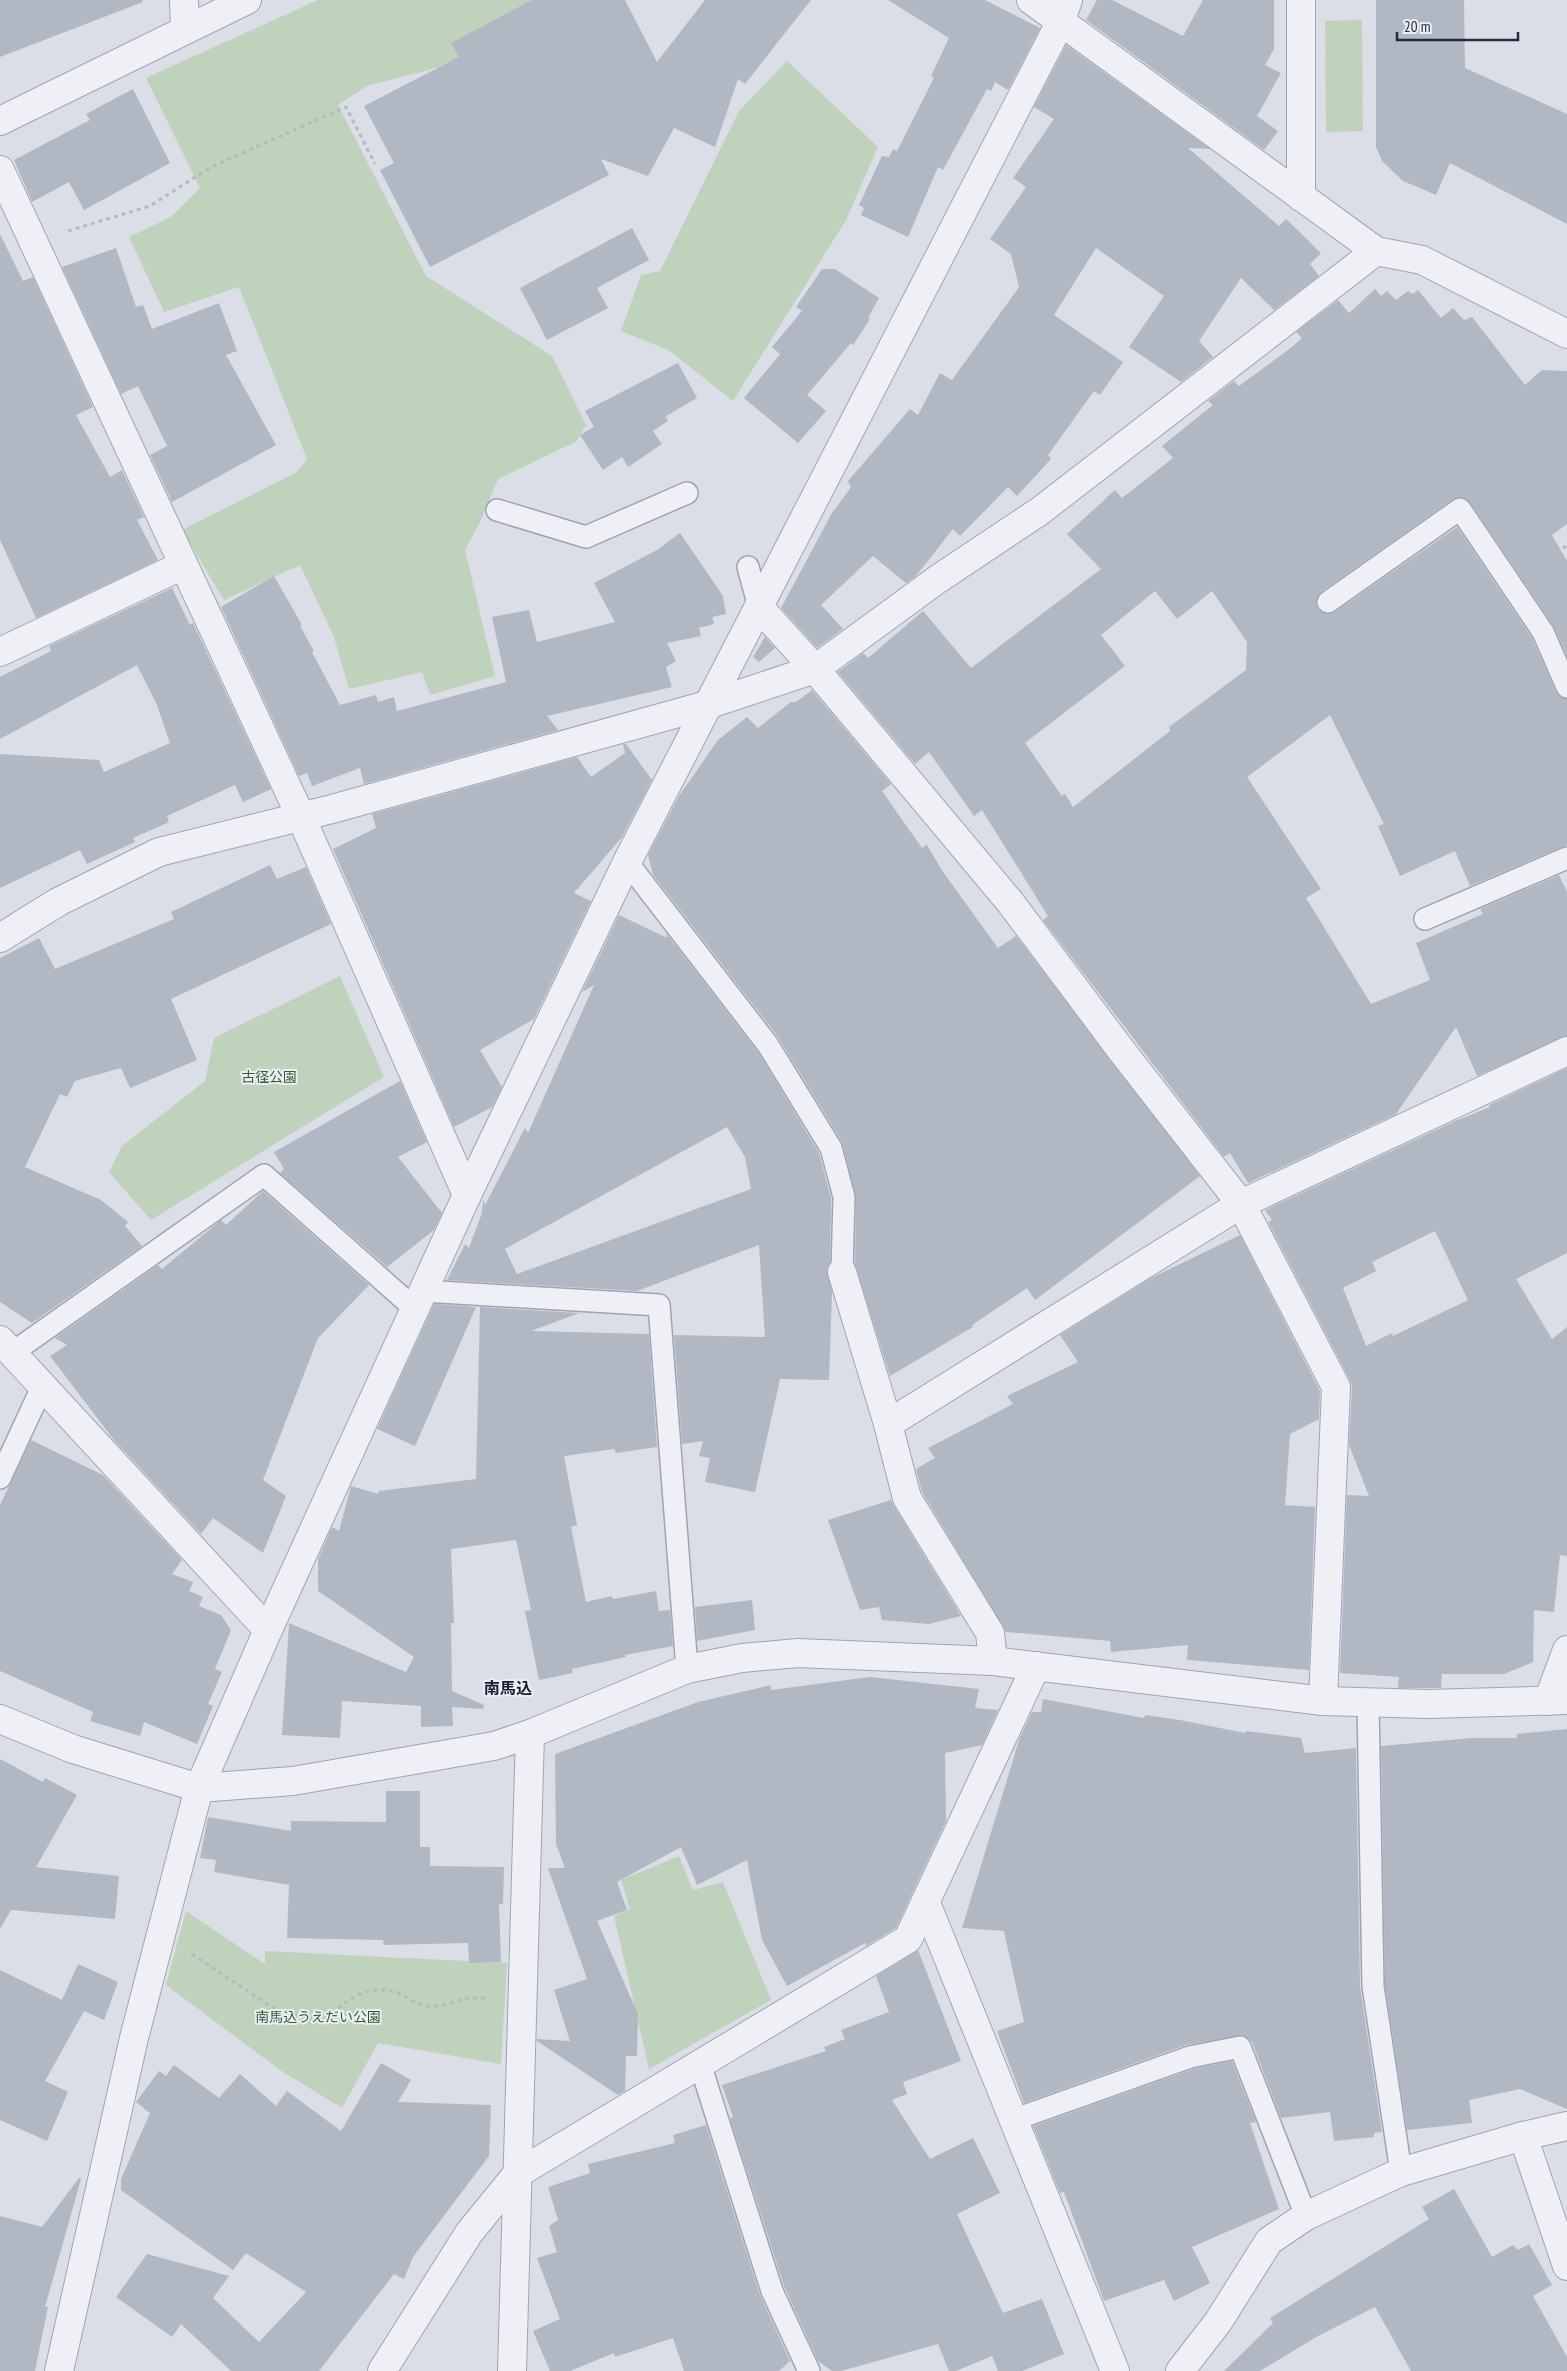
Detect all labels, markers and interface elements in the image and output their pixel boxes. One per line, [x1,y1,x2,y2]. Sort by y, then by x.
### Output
scale bar [1397,10,1518,42]
text: 20 m [1404,17,1430,36]
park label: 古径公園 [241,1068,297,1086]
district label: 南馬込 [484,1678,532,1698]
park label: 南馬込うえだい公園 [255,2008,381,2026]

